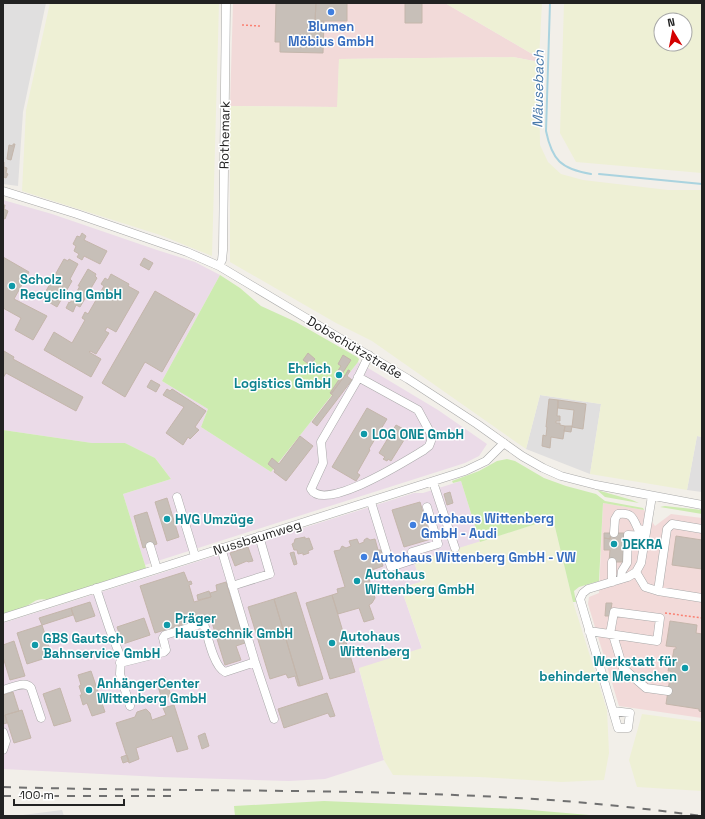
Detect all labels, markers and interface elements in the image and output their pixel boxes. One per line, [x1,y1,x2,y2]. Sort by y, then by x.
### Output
marker: Blumen Möbius GmbH [326,7,336,17]
north arrow [653,12,693,52]
text: N [666,15,676,30]
place label: Blumen Möbius GmbH [288,18,374,50]
water label: Mäusebach [528,49,548,128]
street label: Rothemark [215,101,234,169]
place label: Scholz Recycling GmbH [20,271,122,303]
marker: Scholz Recycling GmbH [7,281,17,291]
street label: Dobschützstraße [304,312,406,383]
place label: Ehrlich Logistics GmbH [234,360,331,392]
marker: Ehrlich Logistics GmbH [334,370,344,380]
place label: LOG ONE GmbH [372,426,464,443]
marker: LOG ONE GmbH [359,429,369,439]
place label: Autohaus Wittenberg GmbH - Audi [421,510,554,542]
place label: HVG Umzüge [175,511,254,528]
marker: HVG Umzüge [162,514,172,524]
street label: Nussbaumweg [211,516,303,559]
marker: Autohaus Wittenberg GmbH - Audi [408,520,418,530]
place label: DEKRA [622,536,663,553]
marker: DEKRA [609,539,619,549]
place label: Autohaus Wittenberg GmbH - VW [372,549,576,566]
marker: Autohaus Wittenberg GmbH - VW [359,552,369,562]
place label: Autohaus Wittenberg GmbH [365,566,475,598]
marker: Autohaus Wittenberg GmbH [352,576,362,586]
place label: Präger Haustechnik GmbH [175,610,293,642]
marker: Präger Haustechnik GmbH [162,620,172,630]
place label: Autohaus Wittenberg [340,628,410,660]
place label: GBS Gautsch Bahnservice GmbH [43,630,160,662]
marker: Autohaus Wittenberg [327,638,337,648]
marker: GBS Gautsch Bahnservice GmbH [30,640,40,650]
place label: Werkstatt für behinderte Menschen [539,653,677,685]
marker: Werkstatt für behinderte Menschen [680,663,690,673]
place label: AnhängerCenter Wittenberg GmbH [97,675,207,707]
marker: AnhängerCenter Wittenberg GmbH [84,685,94,695]
scale bar [14,781,124,807]
text: 100 m [20,787,54,803]

